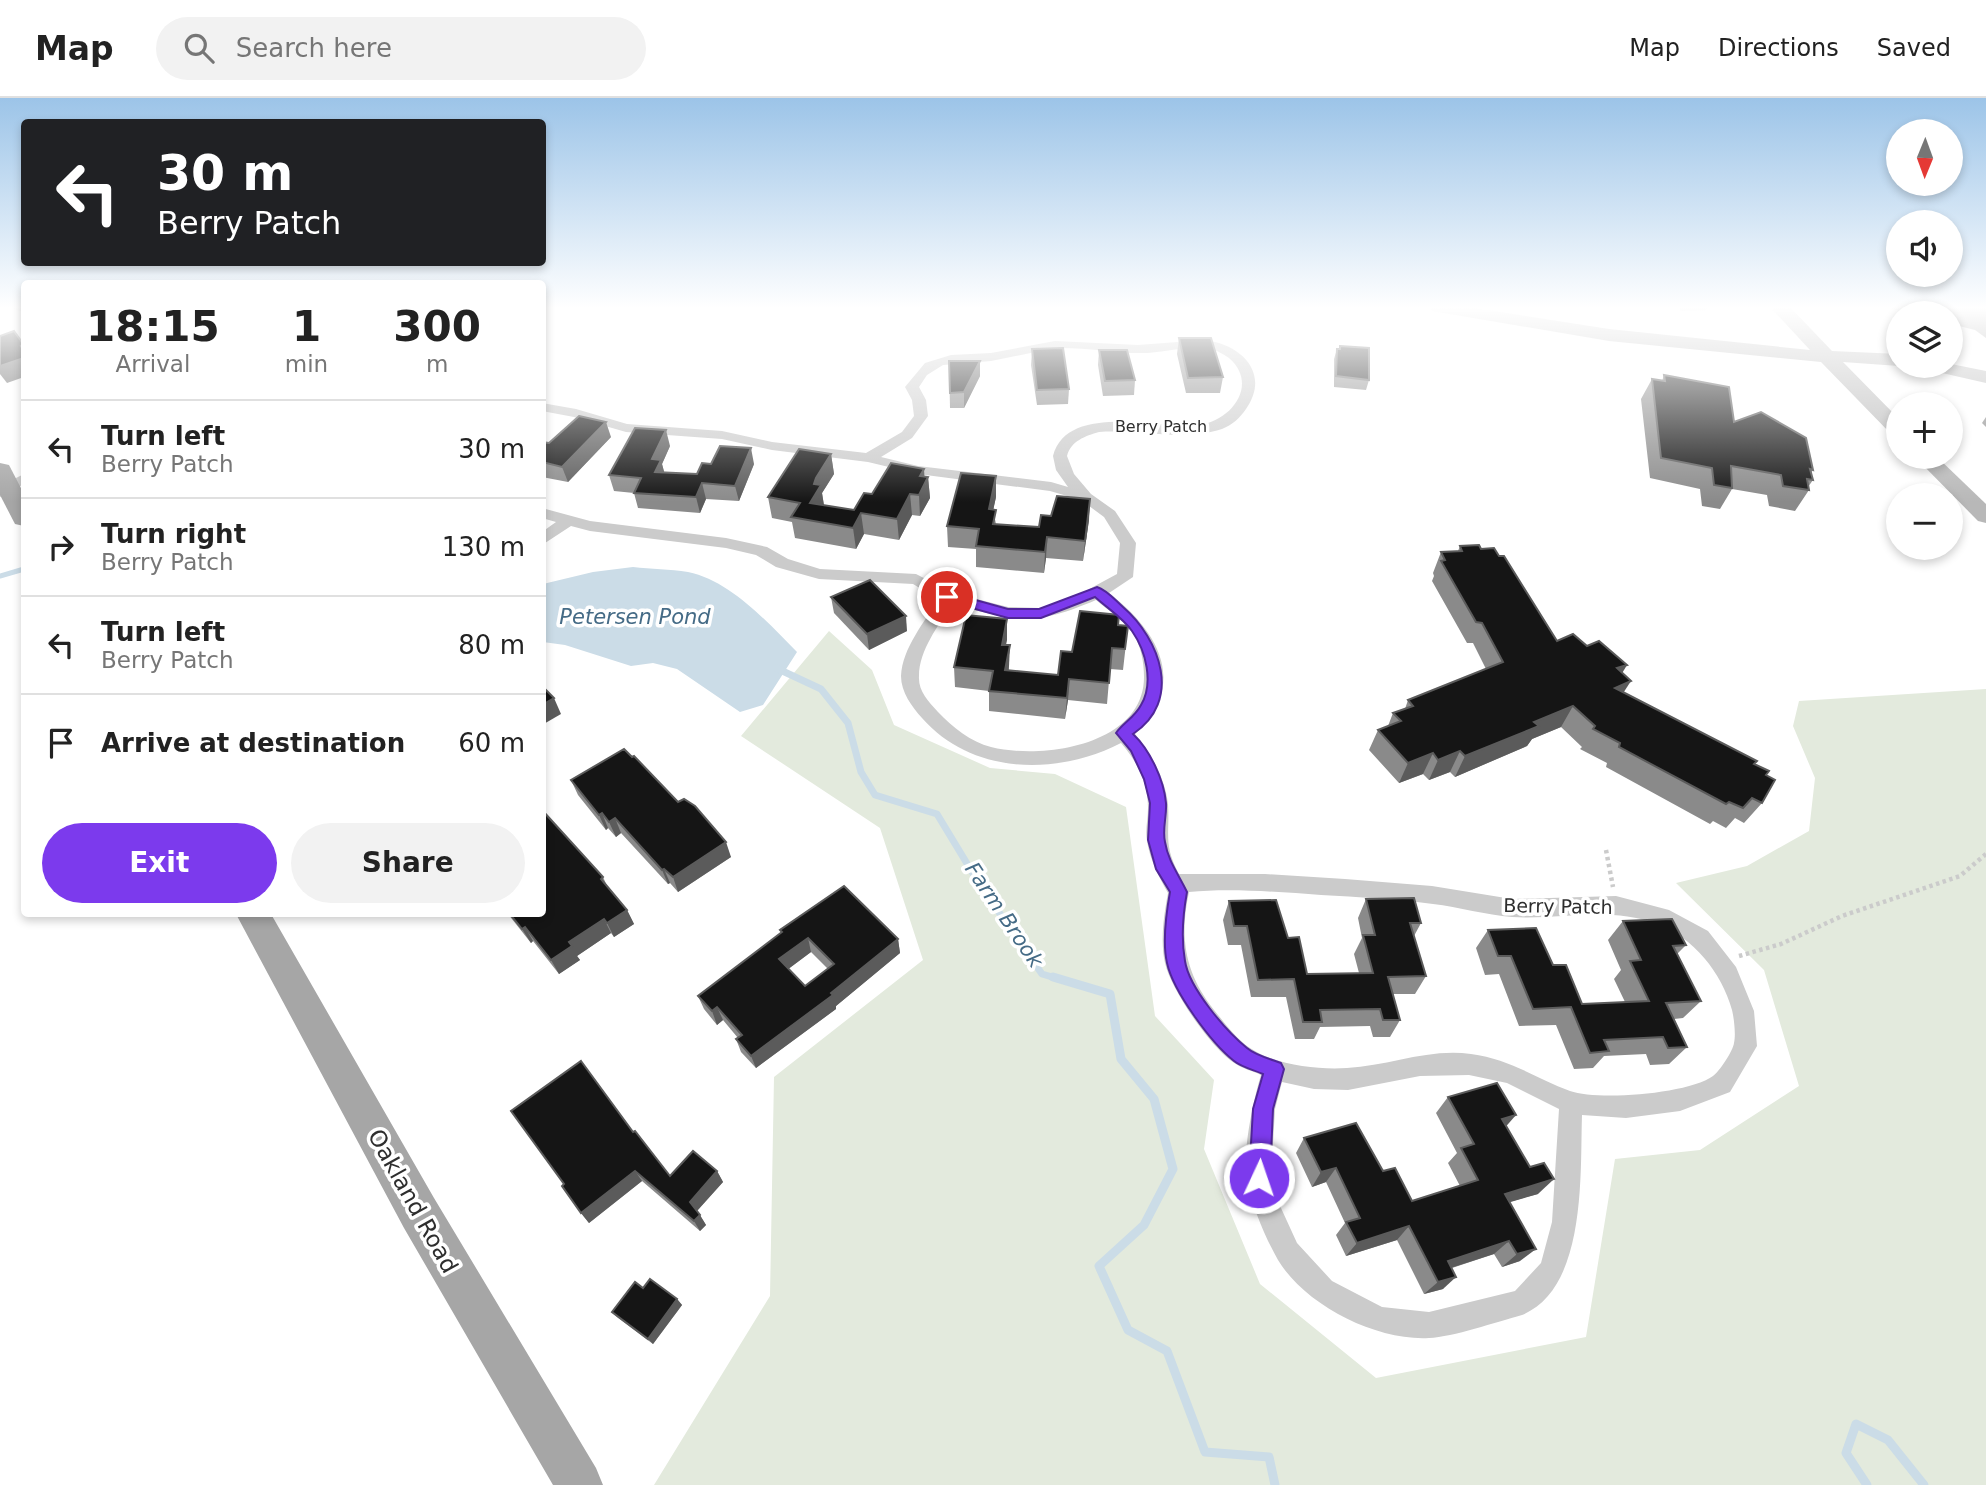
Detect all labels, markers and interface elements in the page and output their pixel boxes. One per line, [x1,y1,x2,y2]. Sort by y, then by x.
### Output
search box [156,17,646,80]
text: Map [35,29,114,68]
icon: search [180,29,218,67]
text: Search here [236,33,392,63]
text: Map [1629,34,1680,62]
text: Directions [1718,34,1839,62]
text: Saved [1877,34,1951,62]
north arrow [1886,119,1964,196]
map controls [1886,119,1963,560]
text: 30 m [157,145,293,202]
icon: left [42,147,133,238]
text: Berry Patch [157,204,341,242]
button: sound [1886,210,1963,287]
button: layers [1886,301,1963,378]
text: 18:15 [86,302,220,351]
text: 1 [292,302,321,351]
text: 300 [393,302,481,351]
text: Arrival [116,351,190,377]
text: min [285,351,328,377]
text: m [426,351,448,377]
button: + [1886,392,1963,469]
street label: Berry Patch [1115,417,1207,436]
text: Turn left [101,421,225,451]
icon: left [42,430,80,468]
text: 30 m [458,434,525,464]
text: Berry Patch [101,451,234,477]
button: − [1886,483,1963,560]
text: Turn right [101,519,246,549]
icon: right [42,528,80,566]
text: 130 m [442,532,525,562]
text: Berry Patch [101,549,234,575]
pin [917,567,977,627]
icon: arrive [928,578,966,616]
water label: Petersen Pond [559,605,711,629]
text: Turn left [101,617,225,647]
icon: left [42,626,80,664]
text: 80 m [458,630,525,660]
text: Berry Patch [101,647,234,673]
icon: arrive [42,724,80,762]
text: Arrive at destination [101,728,405,758]
text: 60 m [458,728,525,758]
button: Exit [42,823,277,903]
button: Share [291,823,525,903]
water label: Farm Brook [960,858,1048,973]
street label: Berry Patch [1503,894,1613,918]
street label: Oakland Road [363,1125,463,1277]
position arrow [1222,1141,1296,1215]

